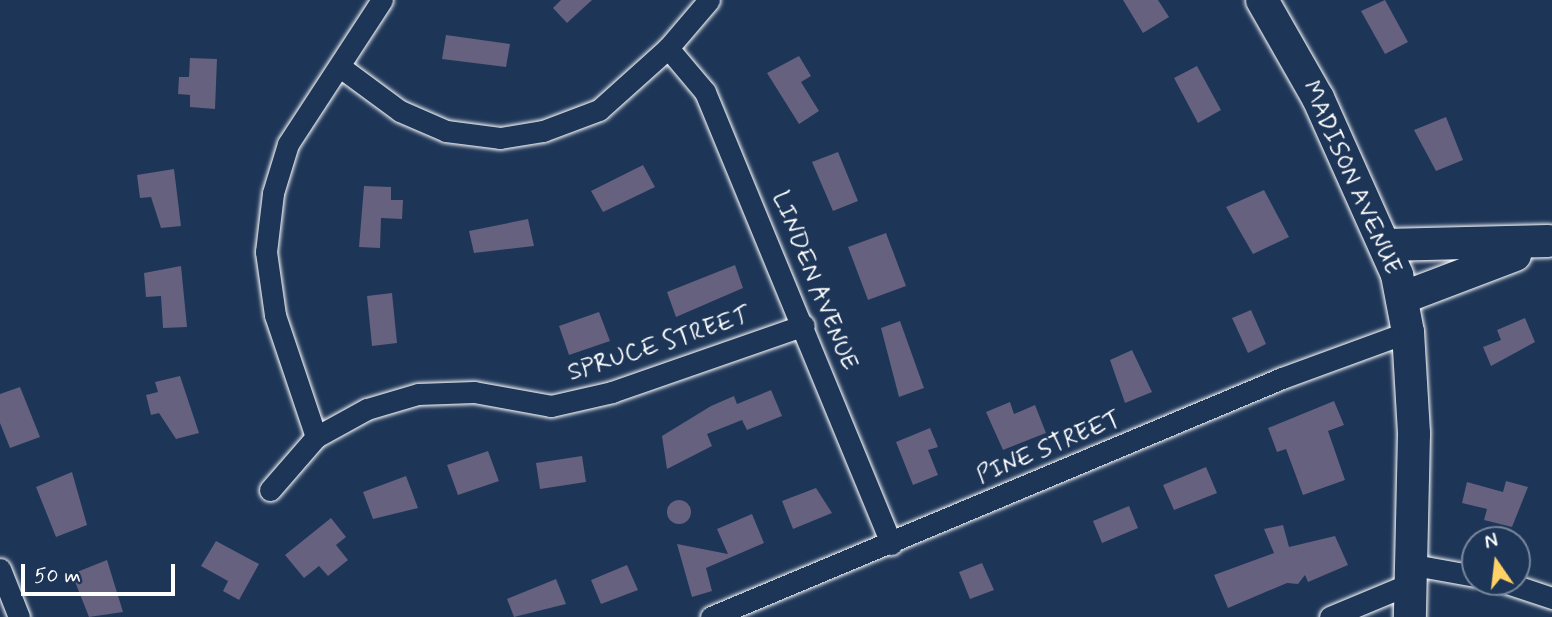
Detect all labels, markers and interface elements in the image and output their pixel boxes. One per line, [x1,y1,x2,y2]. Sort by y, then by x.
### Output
street label: MADISON AVENUE [1295,76,1407,280]
street label: LINDEN AVENUE [764,185,864,377]
street label: SPRUCE STREET [564,302,754,388]
street label: PINE STREET [971,404,1127,492]
north arrow [1461,526,1531,596]
text: N [1482,528,1500,556]
scale bar [24,550,178,594]
text: 50 m [34,562,81,590]

